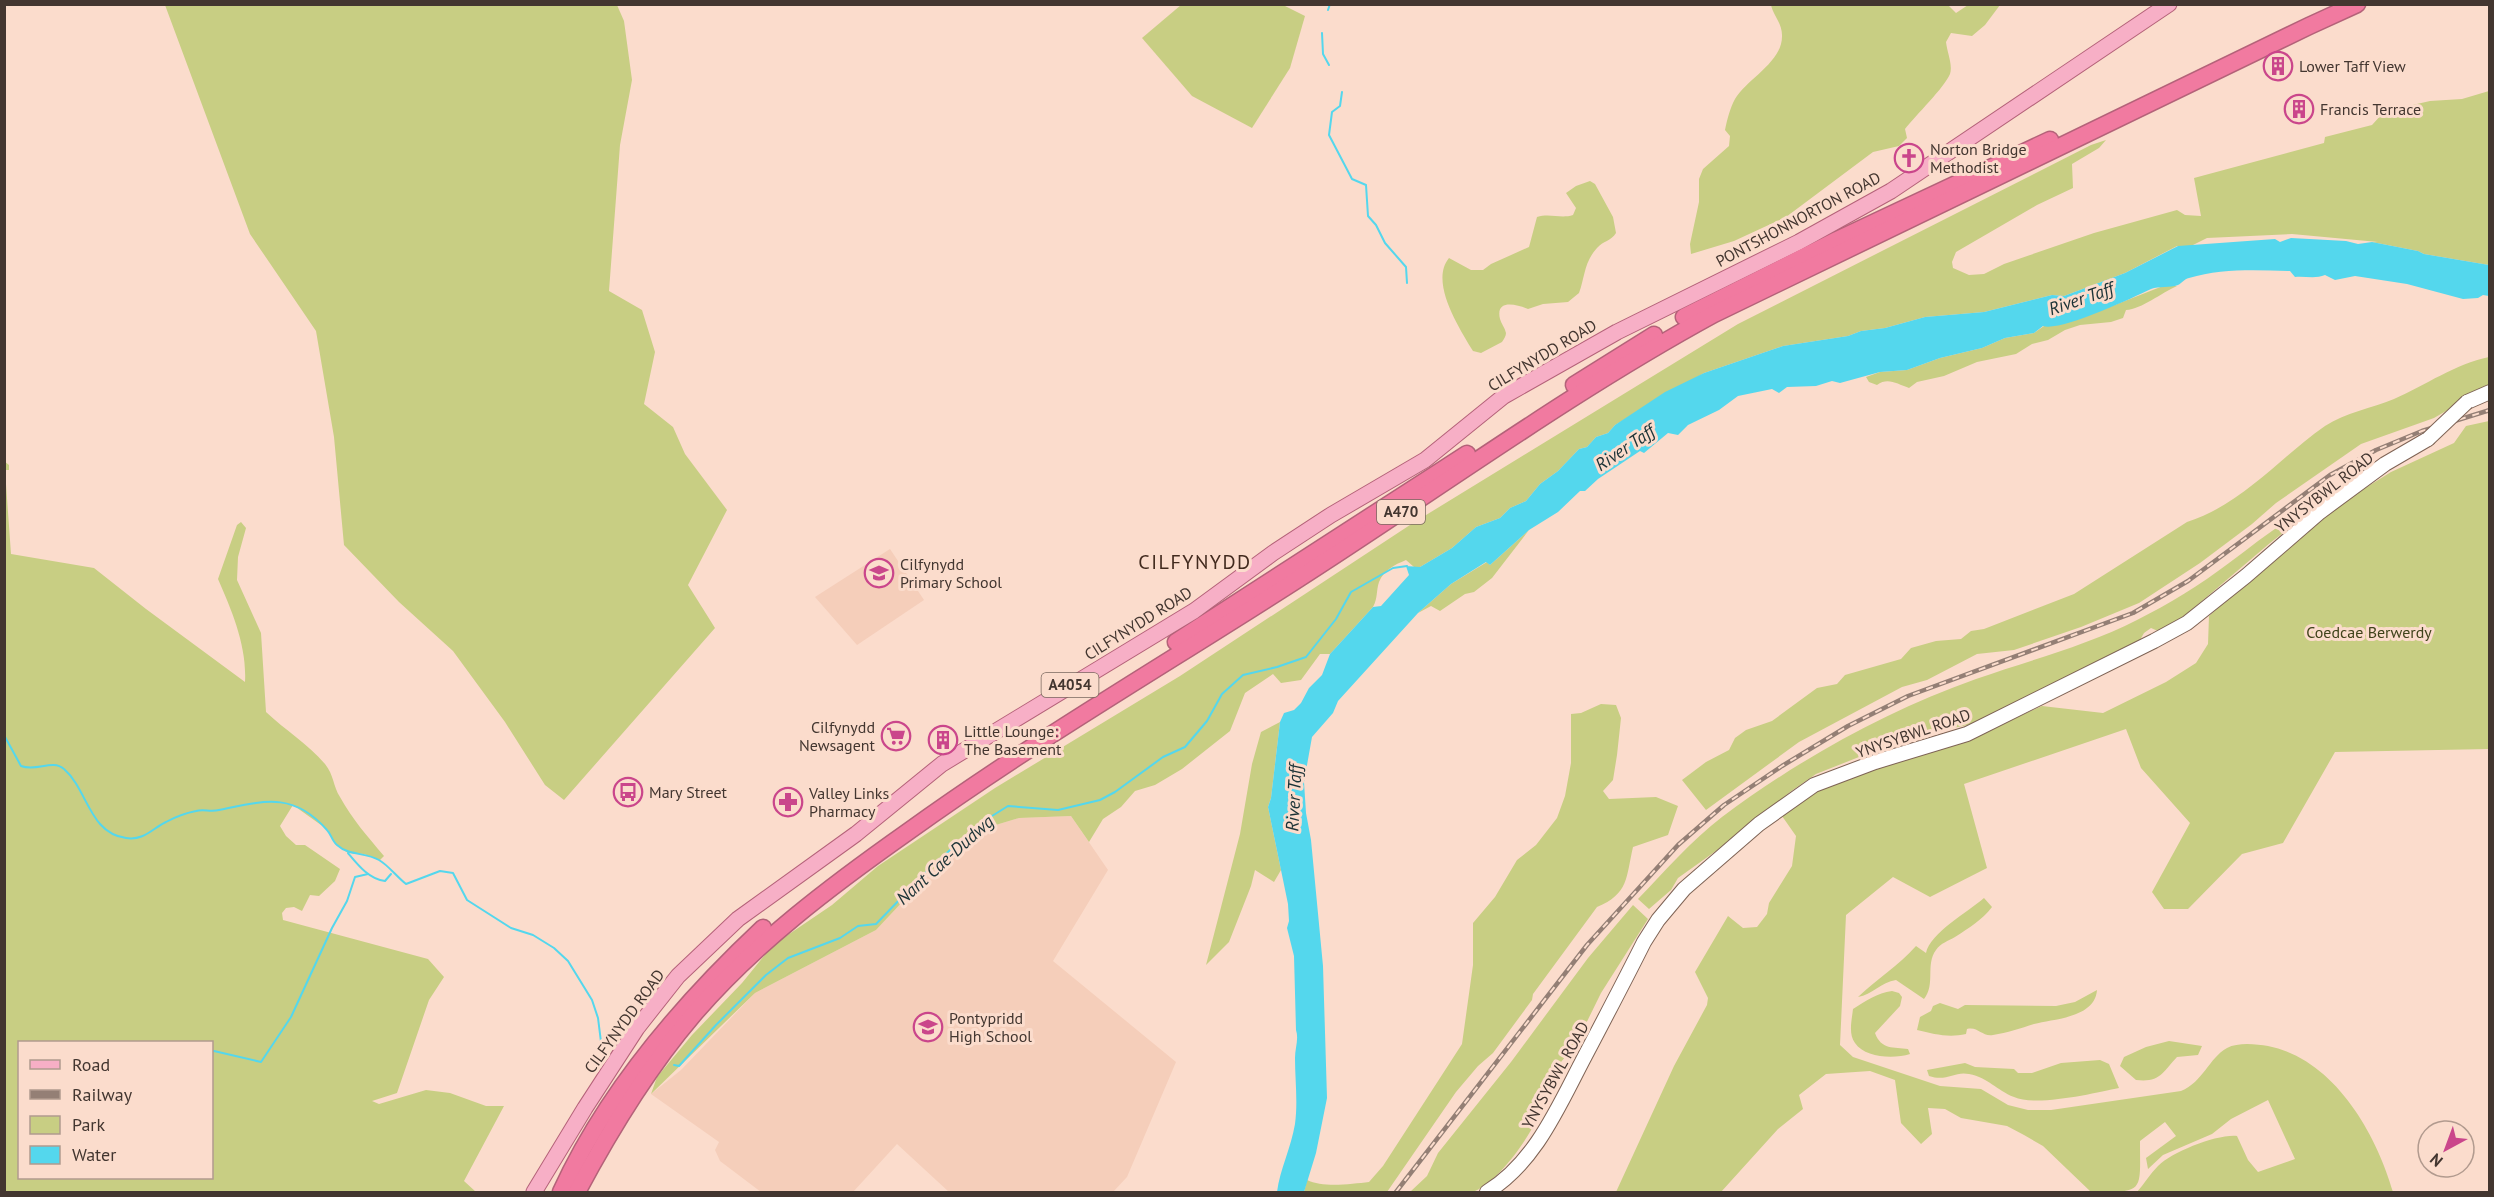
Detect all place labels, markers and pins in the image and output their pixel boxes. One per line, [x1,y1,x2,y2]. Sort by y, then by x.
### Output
building icon: Lower Taff View [2262,50,2294,82]
place label: Lower Taff View [2299,56,2406,76]
building icon: Francis Terrace [2283,93,2315,125]
place label: Francis Terrace [2320,99,2421,119]
place label: Norton Bridge Methodist [1930,139,2027,177]
church icon: Norton Bridge Methodist [1893,142,1925,174]
place label: Cilfynydd Primary School [900,554,1002,592]
school or university icon: Cilfynydd Primary School [863,557,895,589]
place label: Cilfynydd Newsagent [799,717,876,755]
supermarket icon: Cilfynydd Newsagent [880,720,912,752]
place label: Little Lounge: The Basement [964,721,1062,759]
building icon: Little Lounge: The Basement [927,724,959,756]
bus stop icon: Mary Street [612,776,644,808]
place label: Mary Street [649,782,728,802]
place label: Valley Links Pharmacy [808,783,889,821]
pharmacy icon: Valley Links Pharmacy [772,786,804,818]
place label: Pontypridd High School [949,1008,1032,1046]
school or university icon: Pontypridd High School [912,1011,944,1043]

